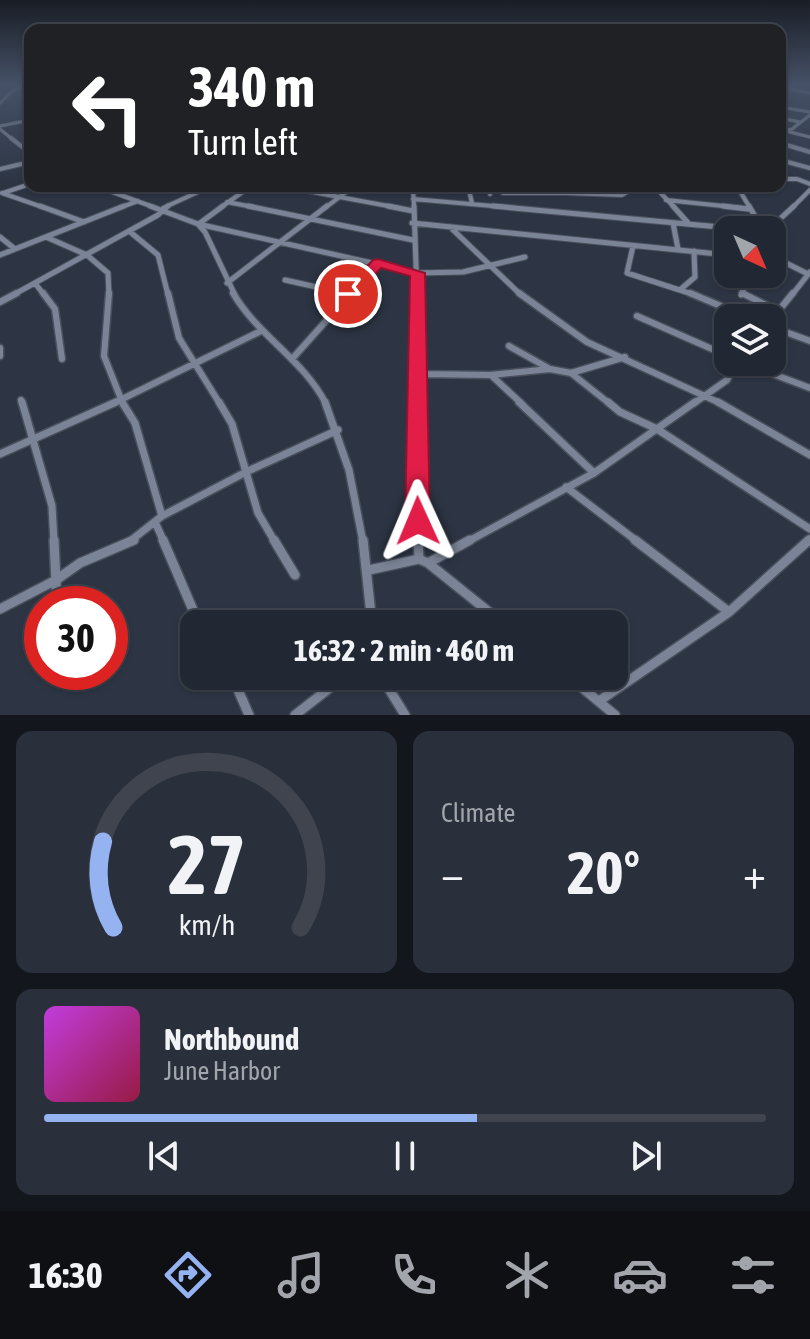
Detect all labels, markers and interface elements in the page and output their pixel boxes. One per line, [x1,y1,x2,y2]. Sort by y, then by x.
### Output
text: 340 m [188,55,315,119]
icon: left [56,56,160,160]
text: Turn left [188,121,298,163]
north arrow [714,216,786,288]
map controls [714,216,786,376]
pin [314,260,382,328]
icon: arrive [326,272,370,316]
button: layers [714,304,786,376]
position arrow [376,479,460,563]
speed limit sign: 30 [24,586,128,690]
text: 16:32 · 2 min · 460 m [294,633,514,667]
text: Climate [441,798,515,828]
text: 27 [167,816,246,912]
text: 20° [567,838,640,907]
text: − [441,848,464,898]
text: + [743,848,766,898]
text: km/h [178,908,235,941]
text: Northbound [164,1022,299,1056]
text: June Harbor [164,1056,280,1086]
icon: previous [142,1134,186,1178]
icon: pause [383,1134,427,1178]
icon: next [624,1134,668,1178]
icon: directions [160,1247,216,1303]
icon: music [273,1247,329,1303]
icon: phone [386,1247,442,1303]
icon: climate [499,1247,555,1303]
icon: car [612,1247,668,1303]
icon: filters [725,1247,781,1303]
text: 16:30 [29,1254,103,1296]

